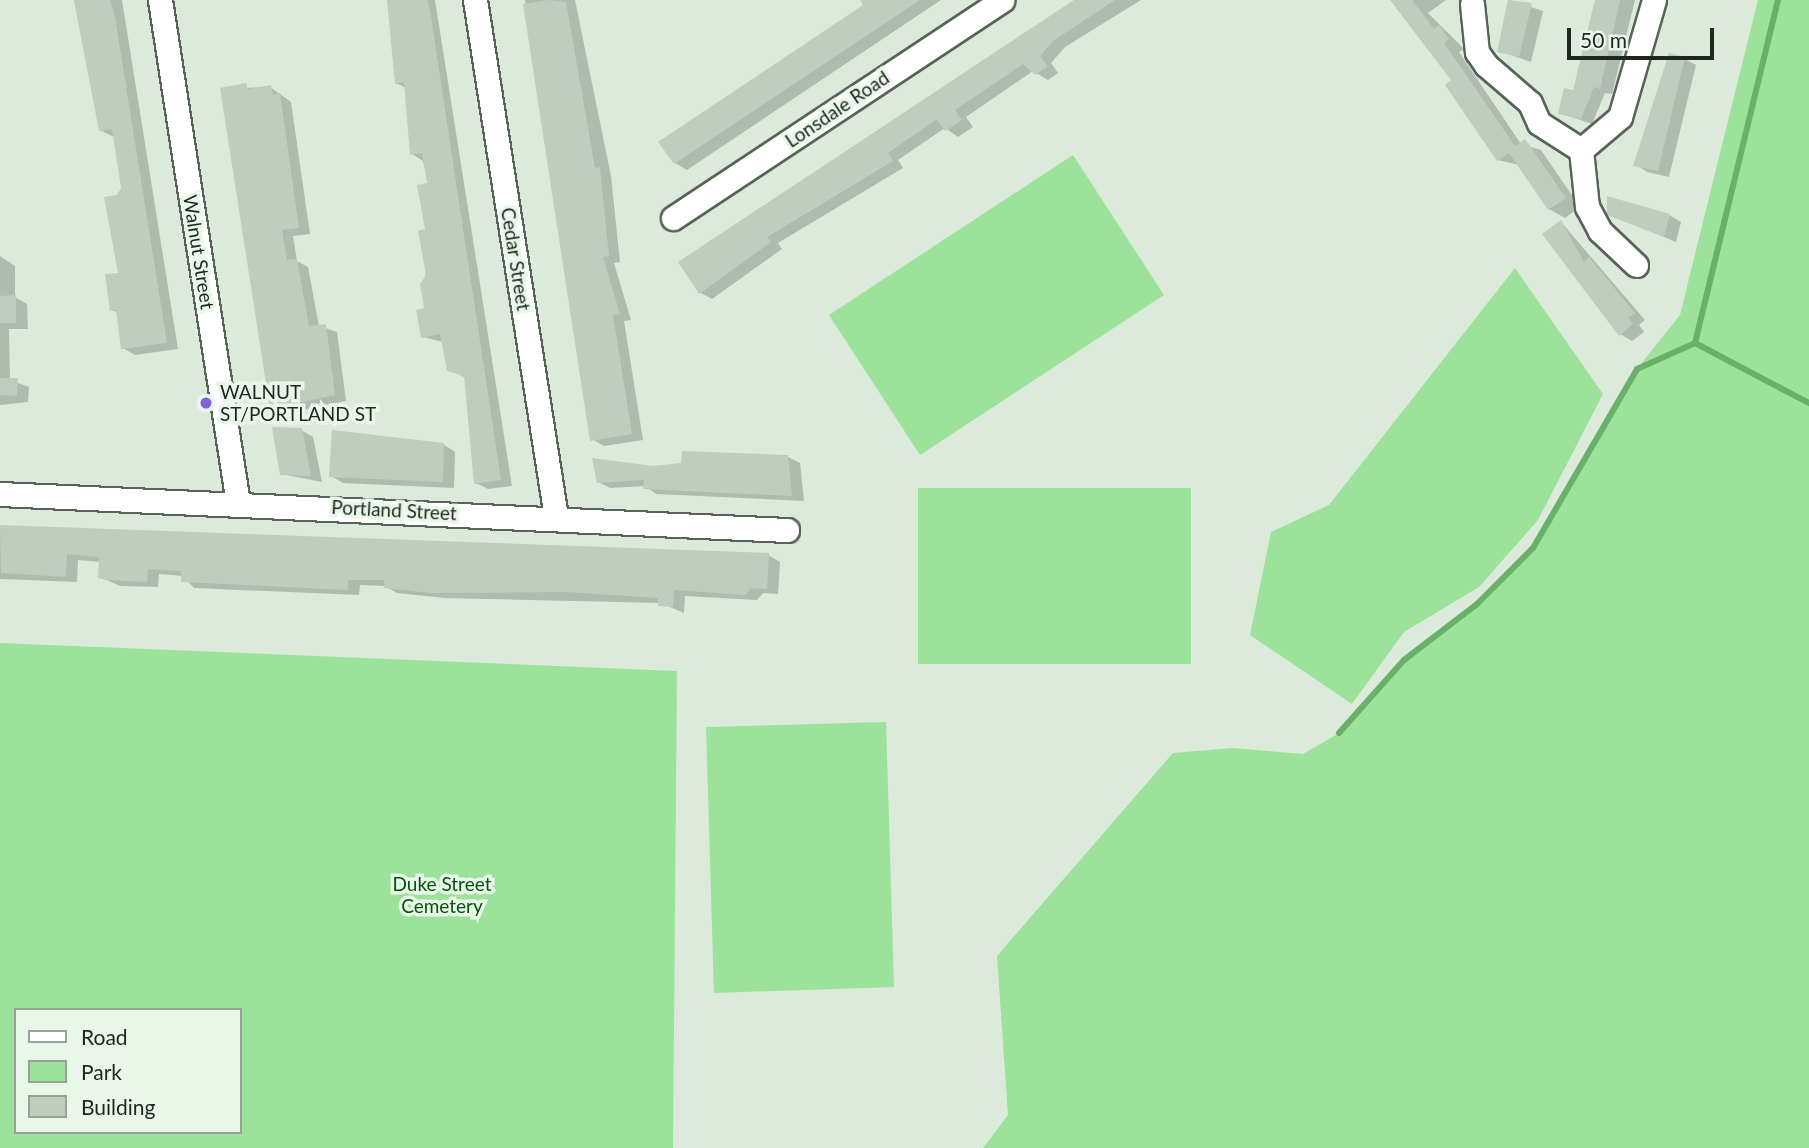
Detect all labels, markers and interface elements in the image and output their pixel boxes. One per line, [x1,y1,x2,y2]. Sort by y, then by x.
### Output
scale bar [1571,14,1718,58]
text: 50 m [1580,27,1627,52]
street label: Lonsdale Road [781,66,893,152]
street label: Walnut Street [179,193,219,311]
street label: Cedar Street [497,206,535,312]
place label: WALNUT ST/PORTLAND ST [220,381,376,425]
marker: WALNUT ST/PORTLAND ST [198,395,214,411]
street label: Portland Street [331,495,457,525]
park label: Duke Street Cemetery [393,873,491,917]
legend [14,1008,242,1134]
text: Road [81,1024,128,1049]
text: Park [81,1059,122,1084]
text: Building [81,1094,156,1119]

